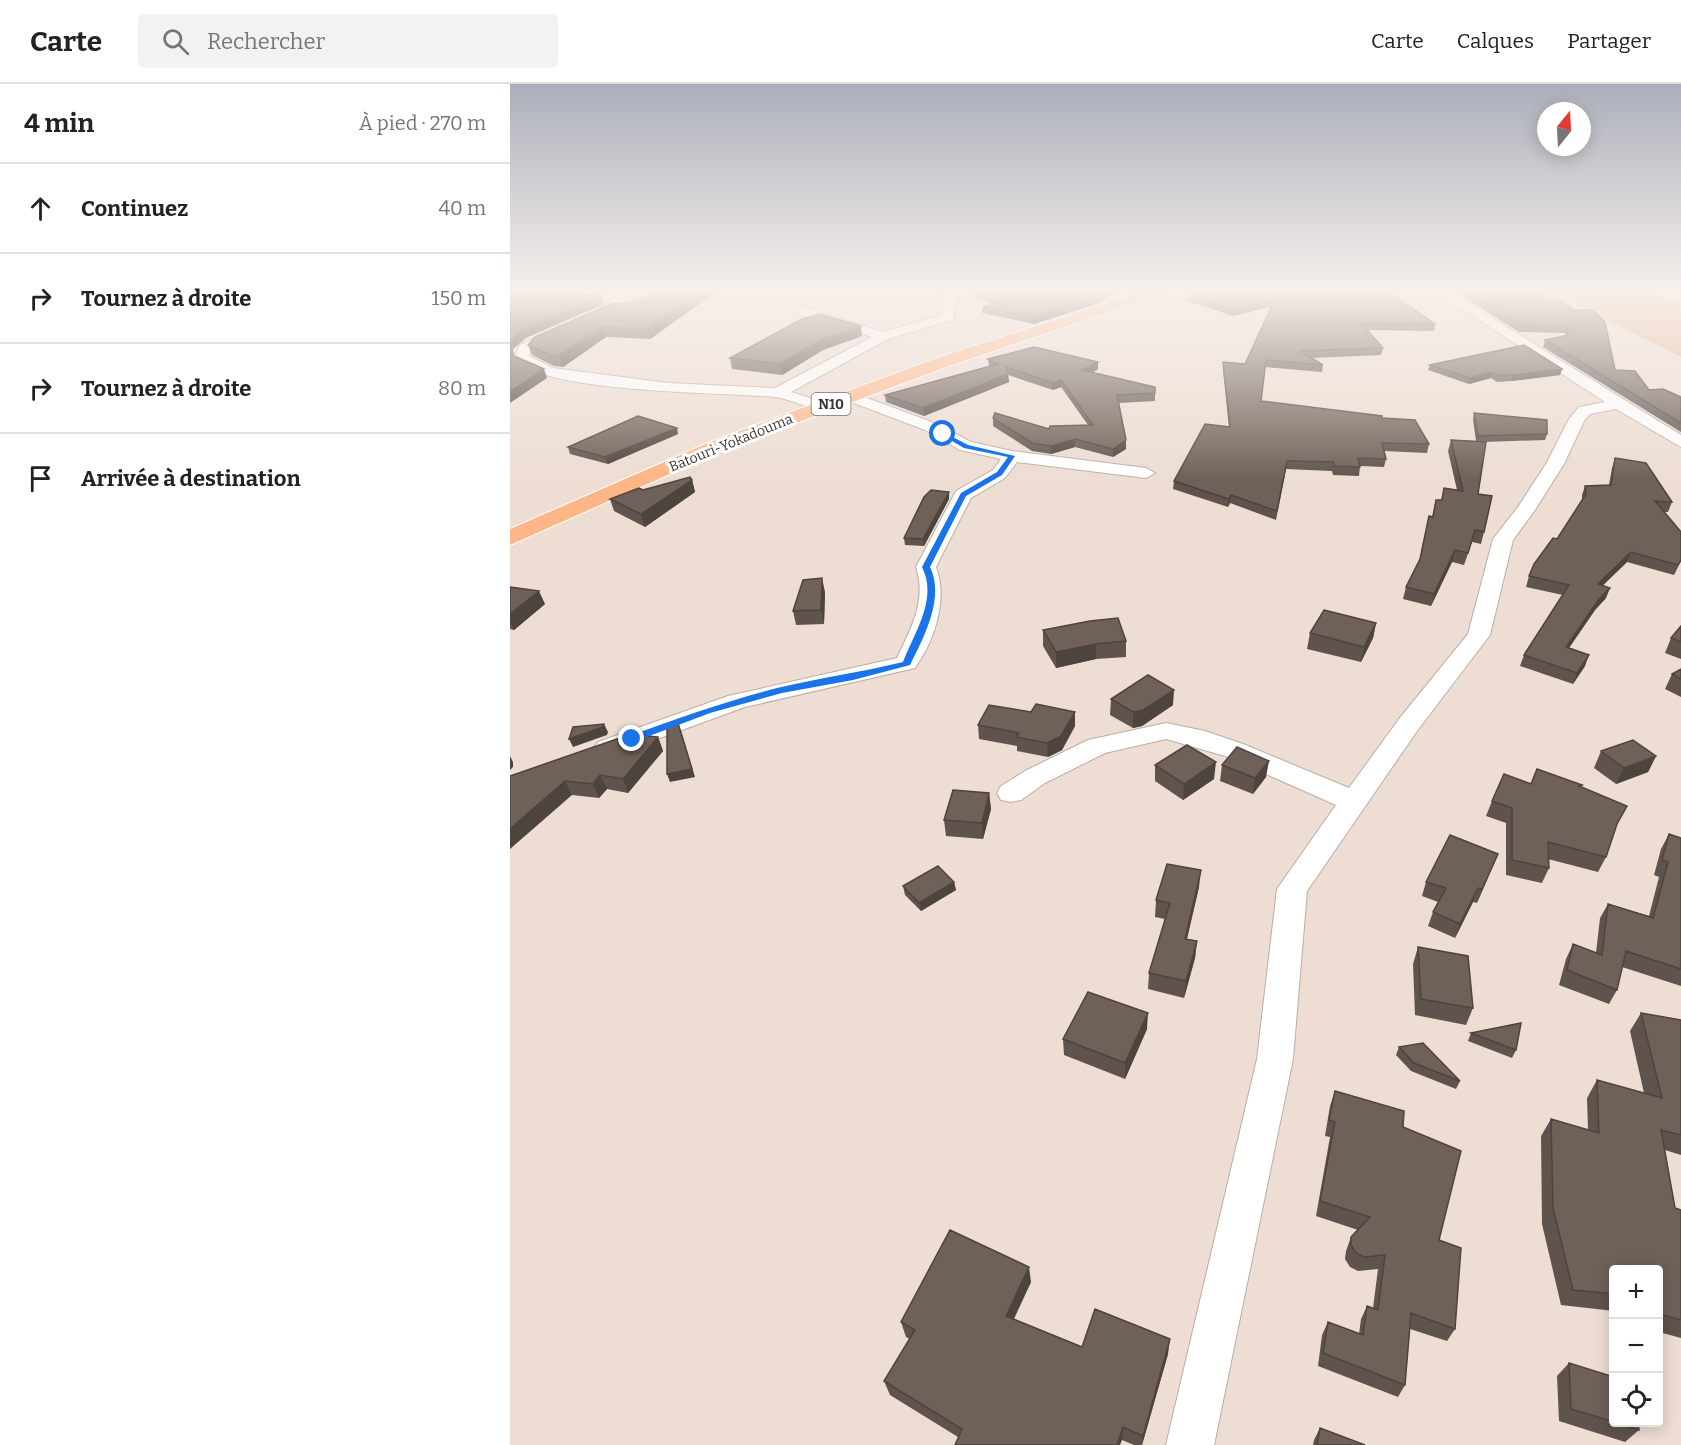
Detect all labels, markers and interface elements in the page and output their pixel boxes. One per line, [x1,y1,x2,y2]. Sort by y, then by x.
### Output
search box [138,14,558,68]
text: Carte [30,25,102,58]
icon: search [159,25,192,58]
text: Rechercher [207,28,325,55]
text: Carte [1371,28,1424,54]
text: Calques [1457,28,1534,54]
text: Partager [1567,28,1651,54]
north arrow [1537,102,1591,156]
text: 4 min [24,108,94,139]
text: À pied · 270 m [359,111,486,135]
icon: ahead [24,192,57,225]
text: Continuez [81,195,188,222]
text: 40 m [438,196,486,220]
icon: right [24,282,57,315]
text: Tournez à droite [81,285,251,312]
text: 150 m [431,286,486,310]
icon: right [24,372,57,405]
text: Tournez à droite [81,375,251,402]
text: 80 m [438,376,486,400]
road number: N10 [812,393,850,415]
street label: Batouri-Yokadouma [667,410,796,476]
route start [929,420,955,446]
icon: arrive [24,462,57,495]
text: Arrivée à destination [81,465,301,492]
route end [618,725,644,751]
map controls [1609,1265,1663,1427]
button: + [1609,1265,1663,1319]
button: − [1609,1319,1663,1373]
button: locate [1609,1373,1663,1427]

